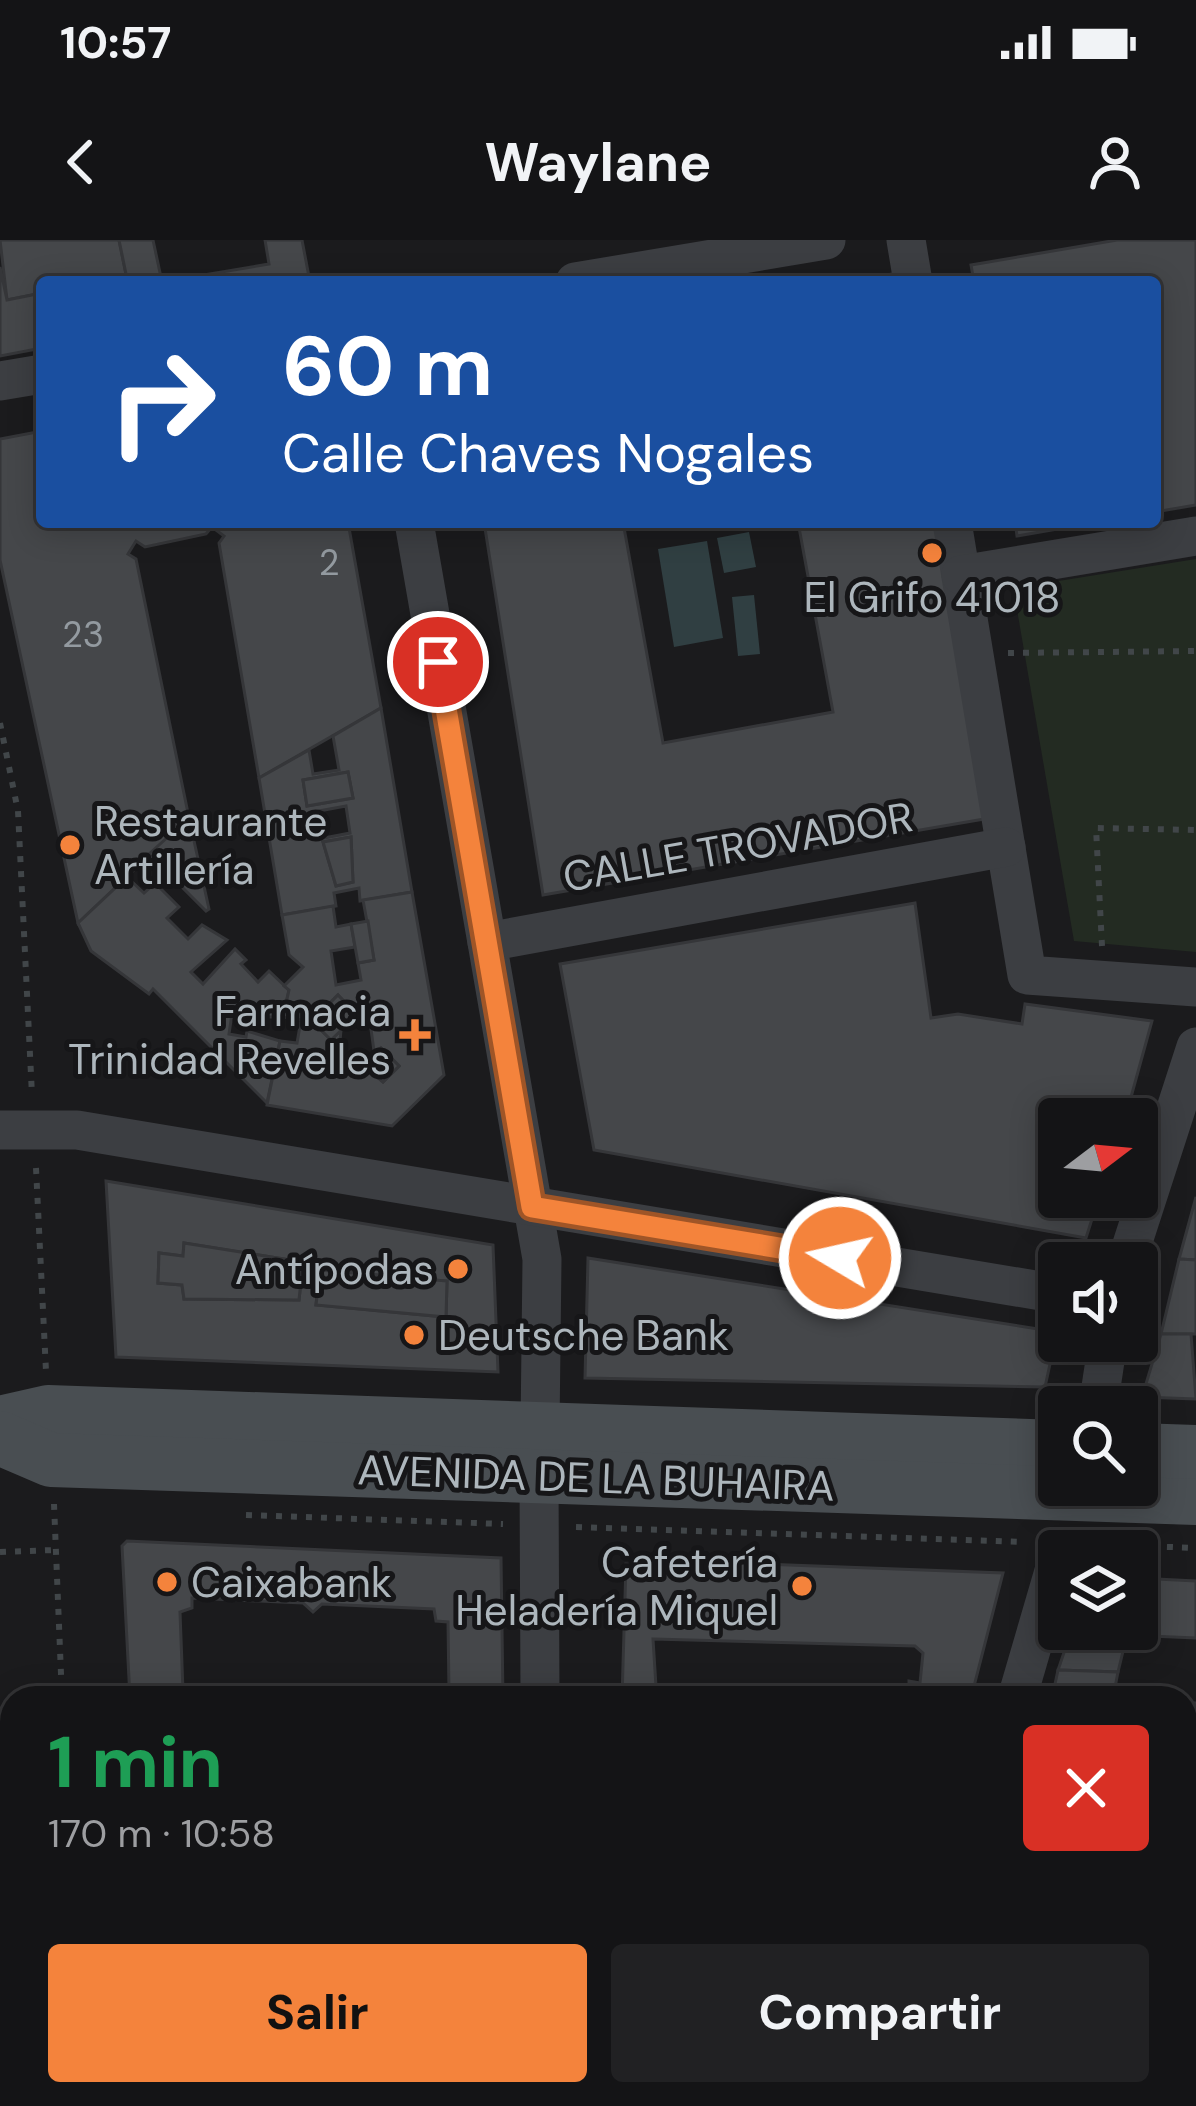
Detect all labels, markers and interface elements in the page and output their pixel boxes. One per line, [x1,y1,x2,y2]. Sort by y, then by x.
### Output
text: 10:57 [60,13,171,72]
text: Waylane [485,127,711,198]
icon: back [48,129,114,195]
icon: person [1082,129,1148,195]
text: 60 m [282,312,493,421]
icon: right [84,324,240,480]
text: Calle Chaves Nogales [282,418,814,489]
house number: 2 [319,539,339,586]
marker: El Grifo 41018 [919,540,945,566]
place label: El Grifo 41018 [803,570,1061,625]
house number: 23 [62,611,104,658]
pin [387,611,489,713]
icon: arrive [405,629,471,695]
street label: CALLE TROVADOR [559,789,917,905]
place label: Restaurante Artillería [94,794,327,897]
marker: Restaurante Artillería [57,832,83,858]
place label: Farmacia Trinidad Revelles [68,984,391,1087]
marker: Farmacia Trinidad Revelles [402,1022,428,1048]
north arrow [1038,1098,1158,1218]
map controls [1038,1098,1158,1650]
position arrow [777,1195,903,1321]
place label: Antípodas [235,1242,434,1297]
button: sound [1038,1242,1158,1362]
marker: Antípodas [445,1256,471,1282]
place label: Deutsche Bank [438,1308,729,1363]
marker: Deutsche Bank [401,1322,427,1348]
button: search [1038,1386,1158,1506]
street label: AVENIDA DE LA BUHAIRA [357,1442,835,1514]
button: layers [1038,1530,1158,1650]
place label: Cafetería Heladería Miquel [455,1535,778,1638]
place label: Caixabank [191,1555,392,1610]
marker: Caixabank [154,1569,180,1595]
marker: Cafetería Heladería Miquel [789,1573,815,1599]
text: 1 min [48,1716,223,1809]
button: close [1023,1725,1149,1851]
text: 170 m · 10:58 [48,1808,275,1859]
button: Salir [48,1944,587,2082]
button: Compartir [611,1944,1149,2082]

